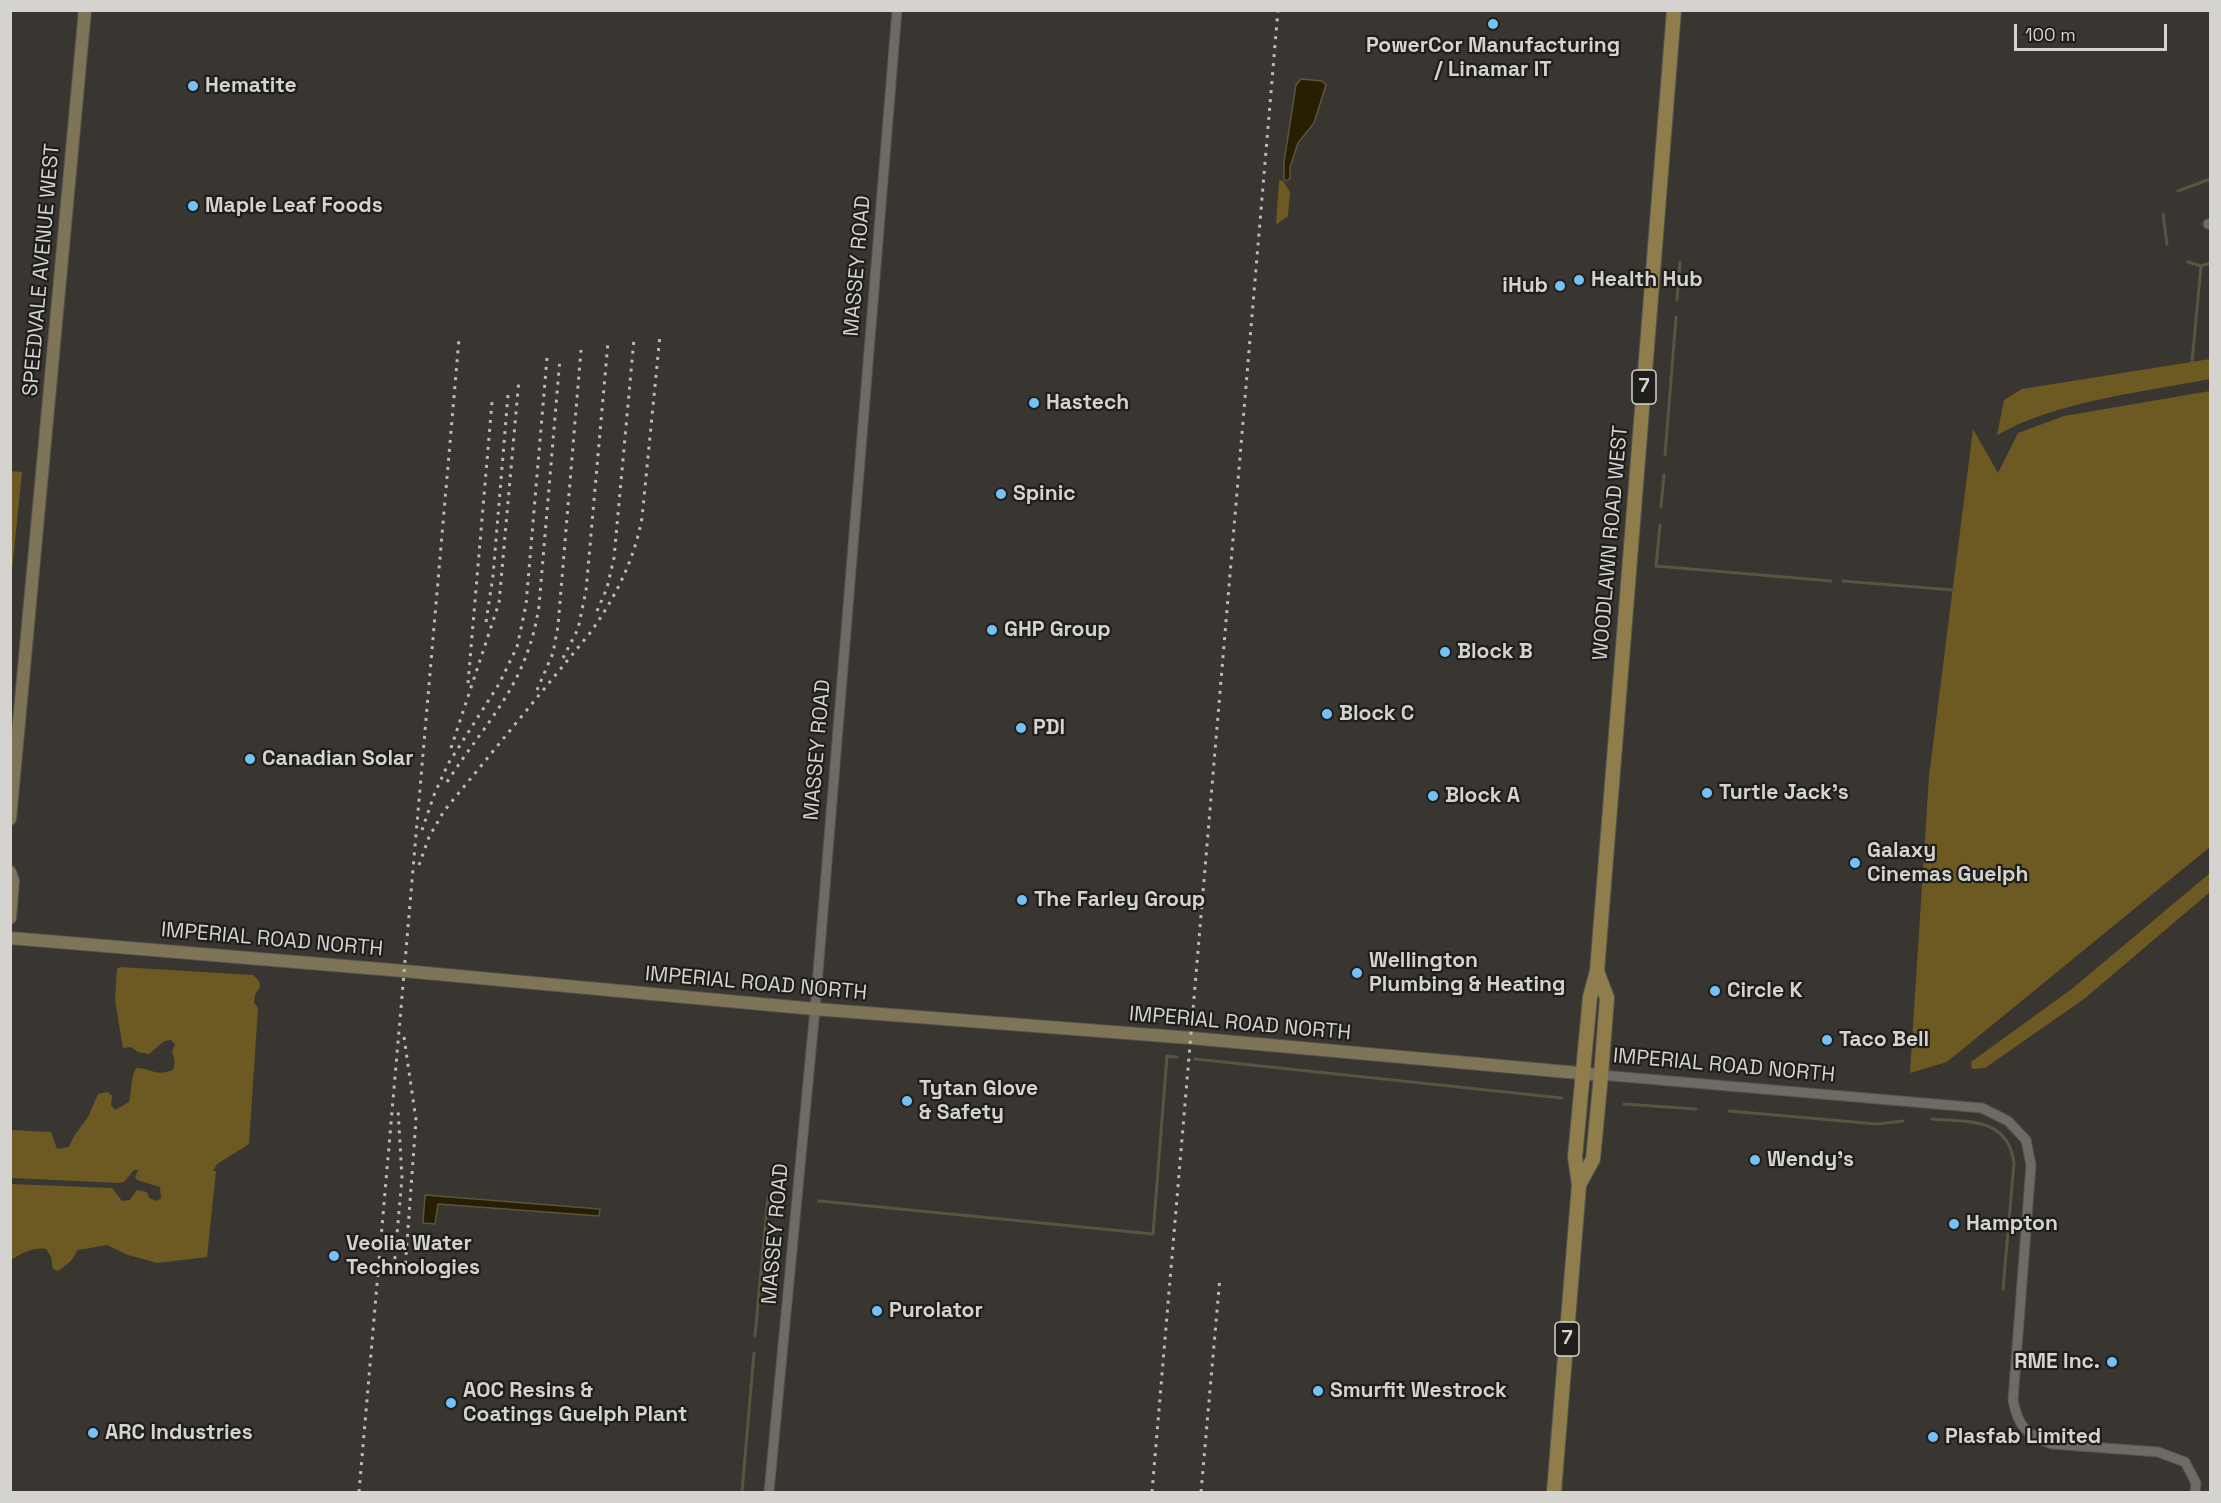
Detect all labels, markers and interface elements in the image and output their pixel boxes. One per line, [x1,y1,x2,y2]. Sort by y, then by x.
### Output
scale bar [2017,12,2170,50]
marker: PowerCor Manufacturing / Linamar IT [1486,17,1500,31]
text: 100 m [2025,23,2076,46]
place label: PowerCor Manufacturing / Linamar IT [1366,33,1620,83]
place label: Hematite [205,73,297,99]
marker: Hematite [186,79,200,93]
street label: SPEEDVALE AVENUE WEST [18,143,66,397]
place label: Maple Leaf Foods [205,193,383,219]
street label: MASSEY ROAD [839,194,877,338]
marker: Maple Leaf Foods [186,199,200,213]
place label: Health Hub [1591,267,1703,293]
place label: iHub [1502,273,1548,299]
marker: Health Hub [1572,273,1586,287]
marker: iHub [1553,279,1567,293]
road number: 7 [1632,370,1656,404]
place label: Hastech [1046,390,1129,416]
marker: Hastech [1027,396,1041,410]
street label: WOODLAWN ROAD WEST [1588,424,1634,662]
place label: Spinic [1013,481,1076,507]
marker: Spinic [994,487,1008,501]
place label: GHP Group [1004,617,1111,643]
marker: GHP Group [985,623,999,637]
place label: Block B [1457,639,1533,665]
marker: Block B [1438,645,1452,659]
street label: MASSEY ROAD [799,678,837,822]
place label: Block C [1339,701,1414,727]
marker: Block C [1320,707,1334,721]
place label: PDI [1033,715,1065,741]
marker: PDI [1014,721,1028,735]
place label: Canadian Solar [262,746,414,772]
marker: Canadian Solar [243,752,257,766]
place label: Turtle Jack's [1719,780,1849,806]
place label: Block A [1445,783,1520,809]
marker: Turtle Jack's [1700,786,1714,800]
marker: Block A [1426,789,1440,803]
place label: Galaxy Cinemas Guelph [1867,838,2028,888]
marker: Galaxy Cinemas Guelph [1848,856,1862,870]
place label: The Farley Group [1034,887,1205,913]
marker: The Farley Group [1015,893,1029,907]
street label: IMPERIAL ROAD NORTH [160,918,384,962]
place label: Wellington Plumbing & Heating [1369,948,1565,998]
street label: IMPERIAL ROAD NORTH [644,962,868,1006]
marker: Wellington Plumbing & Heating [1350,966,1364,980]
place label: Circle K [1727,978,1803,1004]
marker: Circle K [1708,984,1722,998]
street label: IMPERIAL ROAD NORTH [1128,1002,1352,1046]
place label: Taco Bell [1839,1027,1929,1053]
marker: Taco Bell [1820,1033,1834,1047]
street label: IMPERIAL ROAD NORTH [1612,1044,1836,1088]
place label: Tytan Glove & Safety [919,1076,1038,1126]
marker: Tytan Glove & Safety [900,1094,914,1108]
place label: Wendy's [1767,1147,1854,1173]
marker: Wendy's [1748,1153,1762,1167]
street label: MASSEY ROAD [757,1162,795,1306]
place label: Hampton [1966,1211,2058,1237]
marker: Hampton [1947,1217,1961,1231]
place label: Veolia Water Technologies [346,1231,480,1281]
marker: Veolia Water Technologies [327,1249,341,1263]
place label: Purolator [889,1298,983,1324]
marker: Purolator [870,1304,884,1318]
road number: 7 [1555,1322,1579,1356]
place label: RME Inc. [2014,1349,2100,1375]
marker: RME Inc. [2105,1355,2119,1369]
place label: AOC Resins & Coatings Guelph Plant [463,1378,687,1428]
place label: Smurfit Westrock [1330,1378,1507,1404]
marker: Smurfit Westrock [1311,1384,1325,1398]
marker: AOC Resins & Coatings Guelph Plant [444,1396,458,1410]
place label: ARC Industries [105,1420,253,1446]
place label: Plasfab Limited [1945,1424,2101,1450]
marker: ARC Industries [86,1426,100,1440]
marker: Plasfab Limited [1926,1430,1940,1444]

